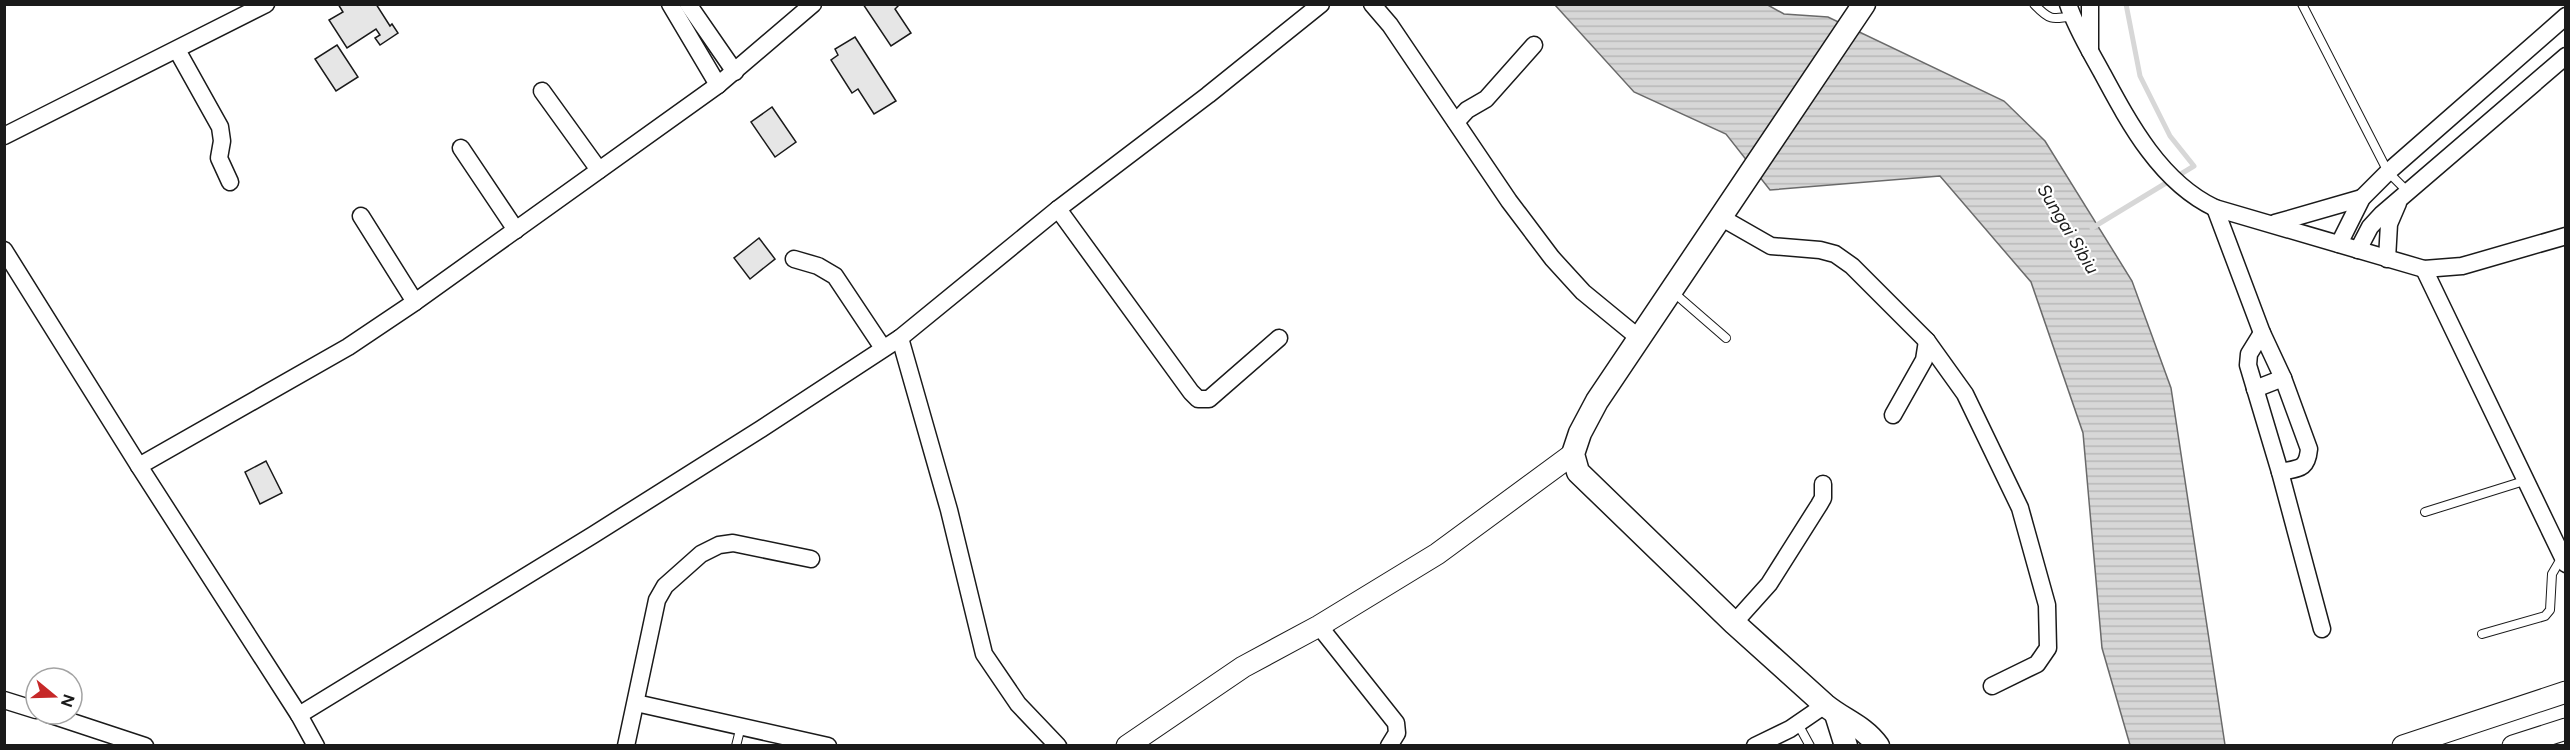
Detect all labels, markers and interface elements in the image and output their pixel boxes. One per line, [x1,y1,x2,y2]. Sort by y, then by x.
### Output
water label: Sungai Sibiu [2033,180,2103,278]
north arrow [24,666,84,726]
text: N [57,692,79,710]

